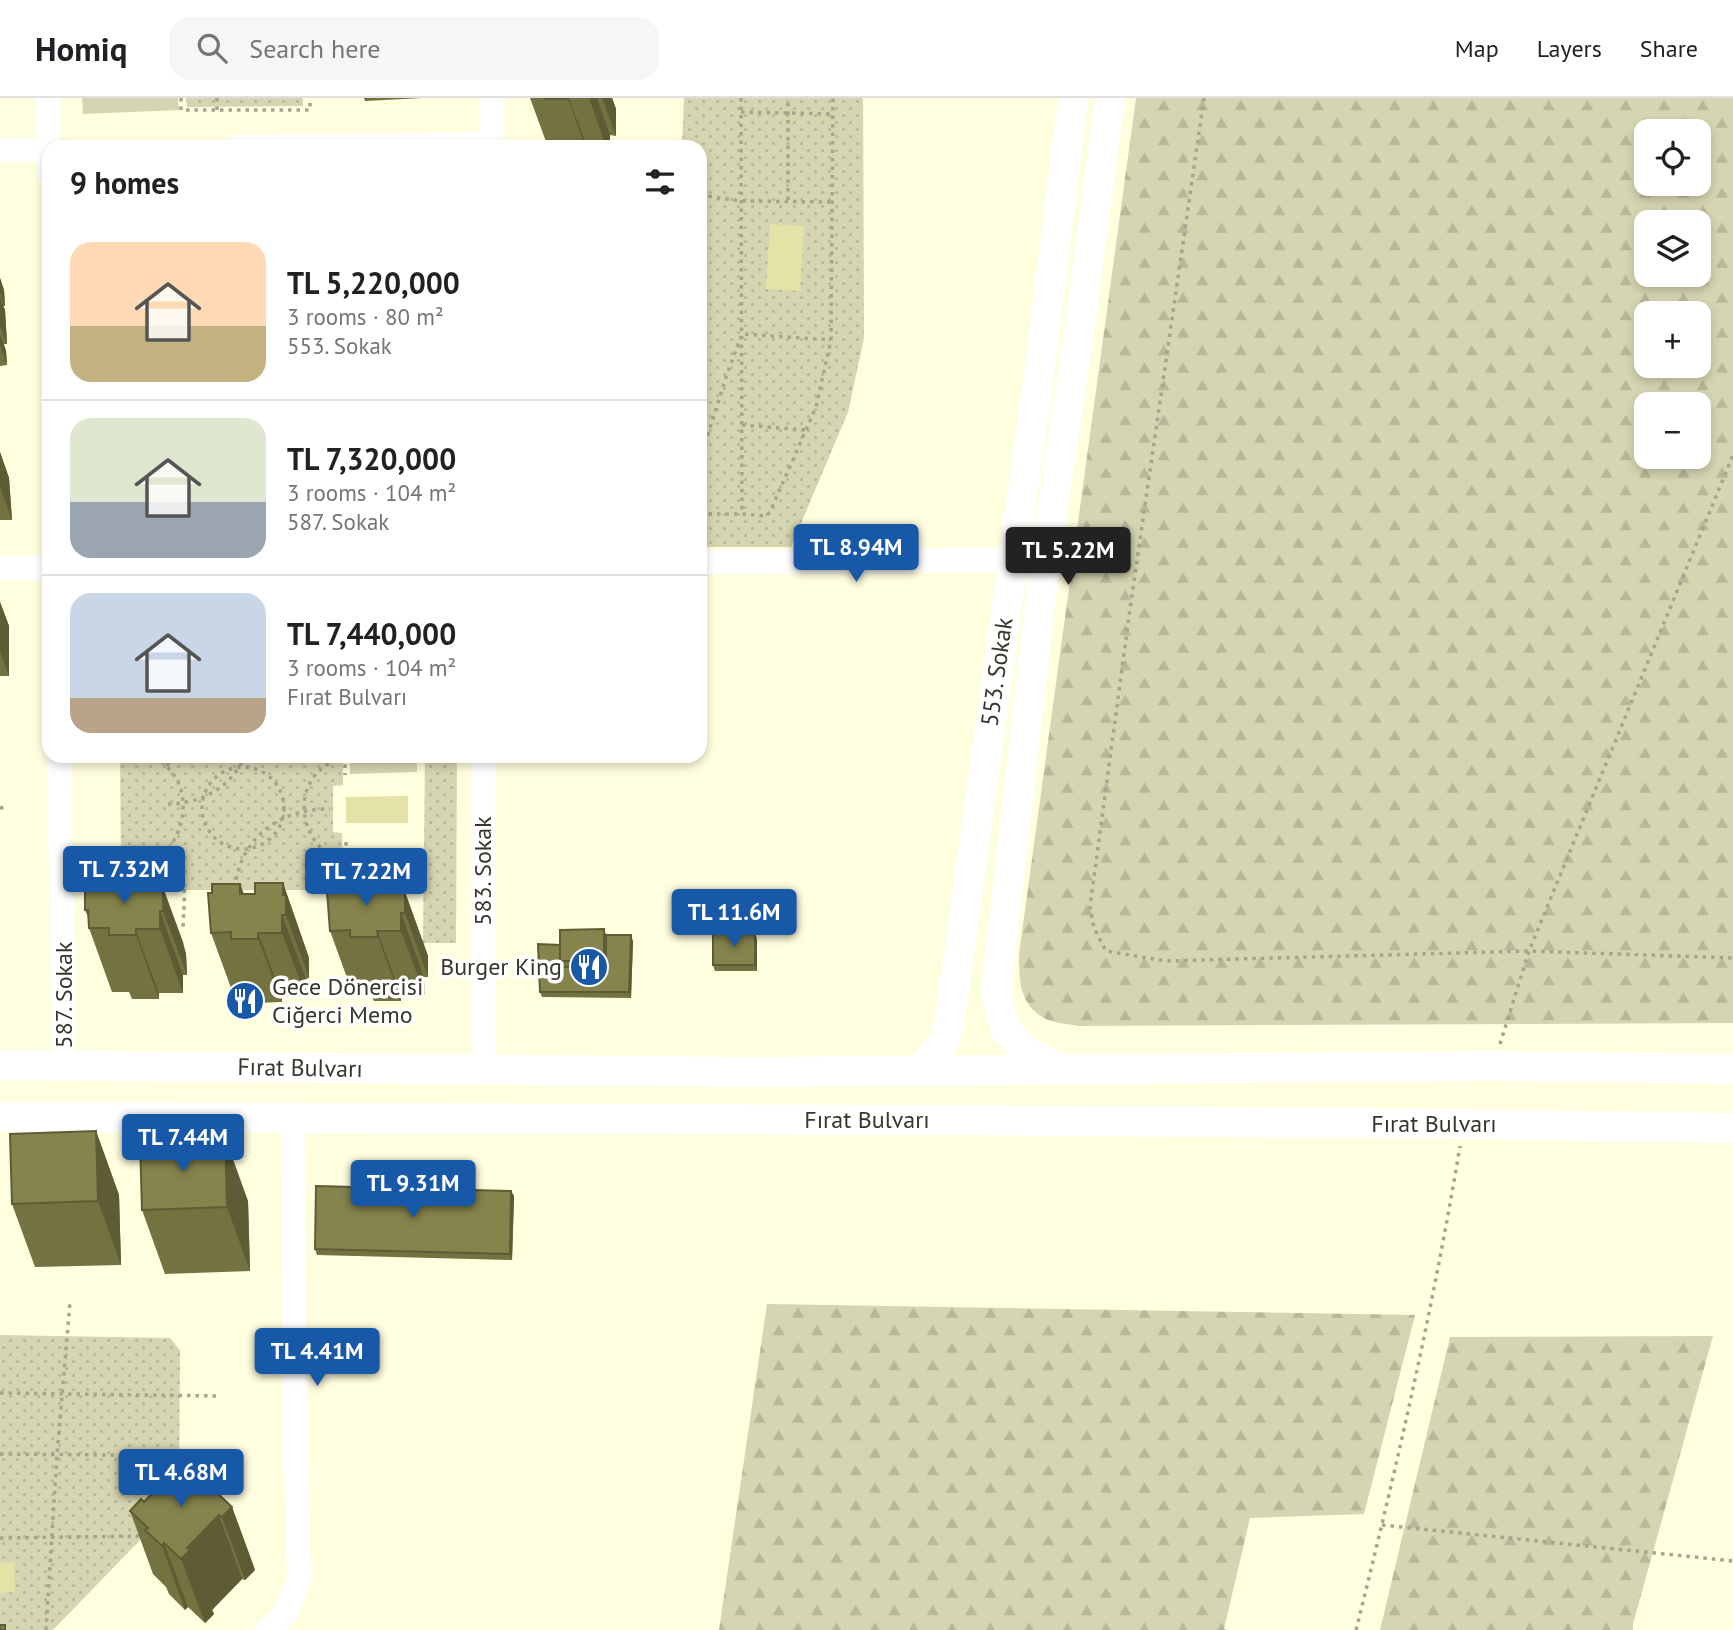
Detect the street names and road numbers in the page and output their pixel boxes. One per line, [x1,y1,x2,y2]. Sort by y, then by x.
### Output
street label: 553. Sokak [974,615,1020,728]
street label: 583. Sokak [467,816,498,926]
street label: 587. Sokak [48,941,79,1048]
street label: Fırat Bulvarı [237,1051,363,1084]
street label: Fırat Bulvarı [804,1104,930,1135]
street label: Fırat Bulvarı [1371,1108,1497,1139]

